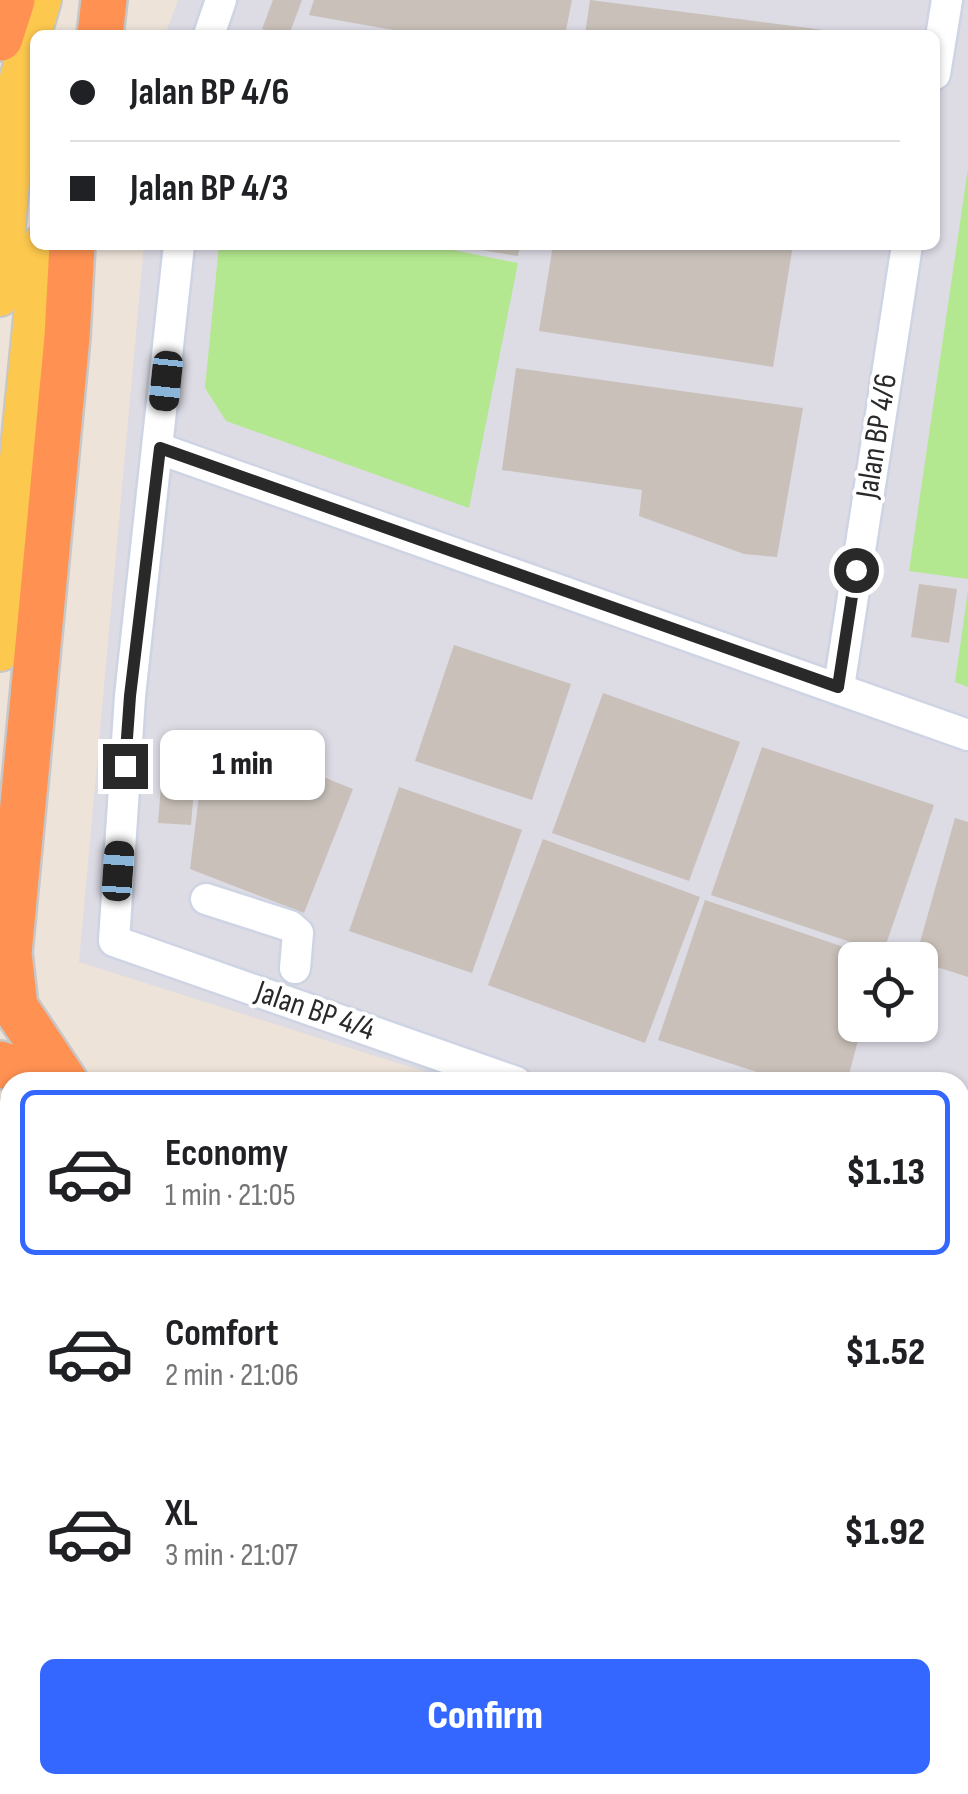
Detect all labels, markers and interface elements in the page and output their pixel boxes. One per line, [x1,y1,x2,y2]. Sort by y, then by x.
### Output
text: Jalan BP 4/6 [130,70,289,115]
text: Jalan BP 4/3 [130,166,288,211]
car [148,350,184,412]
street label: Jalan BP 4/6 [848,371,906,502]
route start [834,548,879,593]
callout: 1 min [160,731,325,801]
route end [103,744,148,789]
text: 1 min [212,745,273,784]
car [101,840,135,902]
map controls [838,942,938,1042]
button: locate [838,942,938,1042]
street label: Jalan BP 4/4 [249,972,380,1050]
icon: car [45,1128,135,1218]
text: Economy [165,1131,288,1176]
text: $1.13 [846,1150,925,1195]
text: 1 min · 21:05 [165,1176,296,1215]
icon: car [45,1308,135,1398]
text: Comfort [165,1311,279,1356]
text: $1.52 [845,1330,925,1375]
text: 2 min · 21:06 [165,1356,299,1395]
icon: car [45,1488,135,1578]
text: XL [165,1491,198,1536]
text: $1.92 [844,1510,925,1555]
text: 3 min · 21:07 [165,1536,298,1575]
button: Confirm [40,1659,930,1774]

